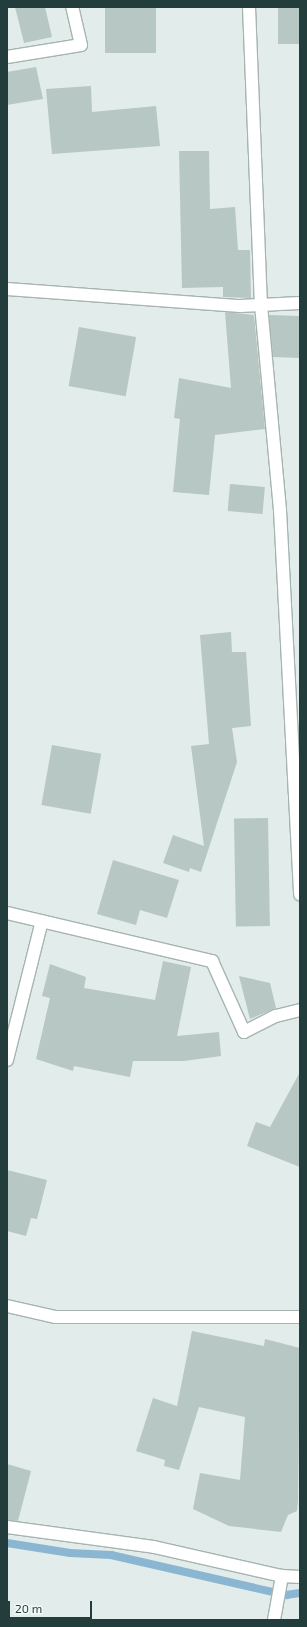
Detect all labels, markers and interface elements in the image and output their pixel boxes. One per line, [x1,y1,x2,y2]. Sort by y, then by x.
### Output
scale bar [10,1593,94,1619]
text: 20 m [15,1601,42,1615]

